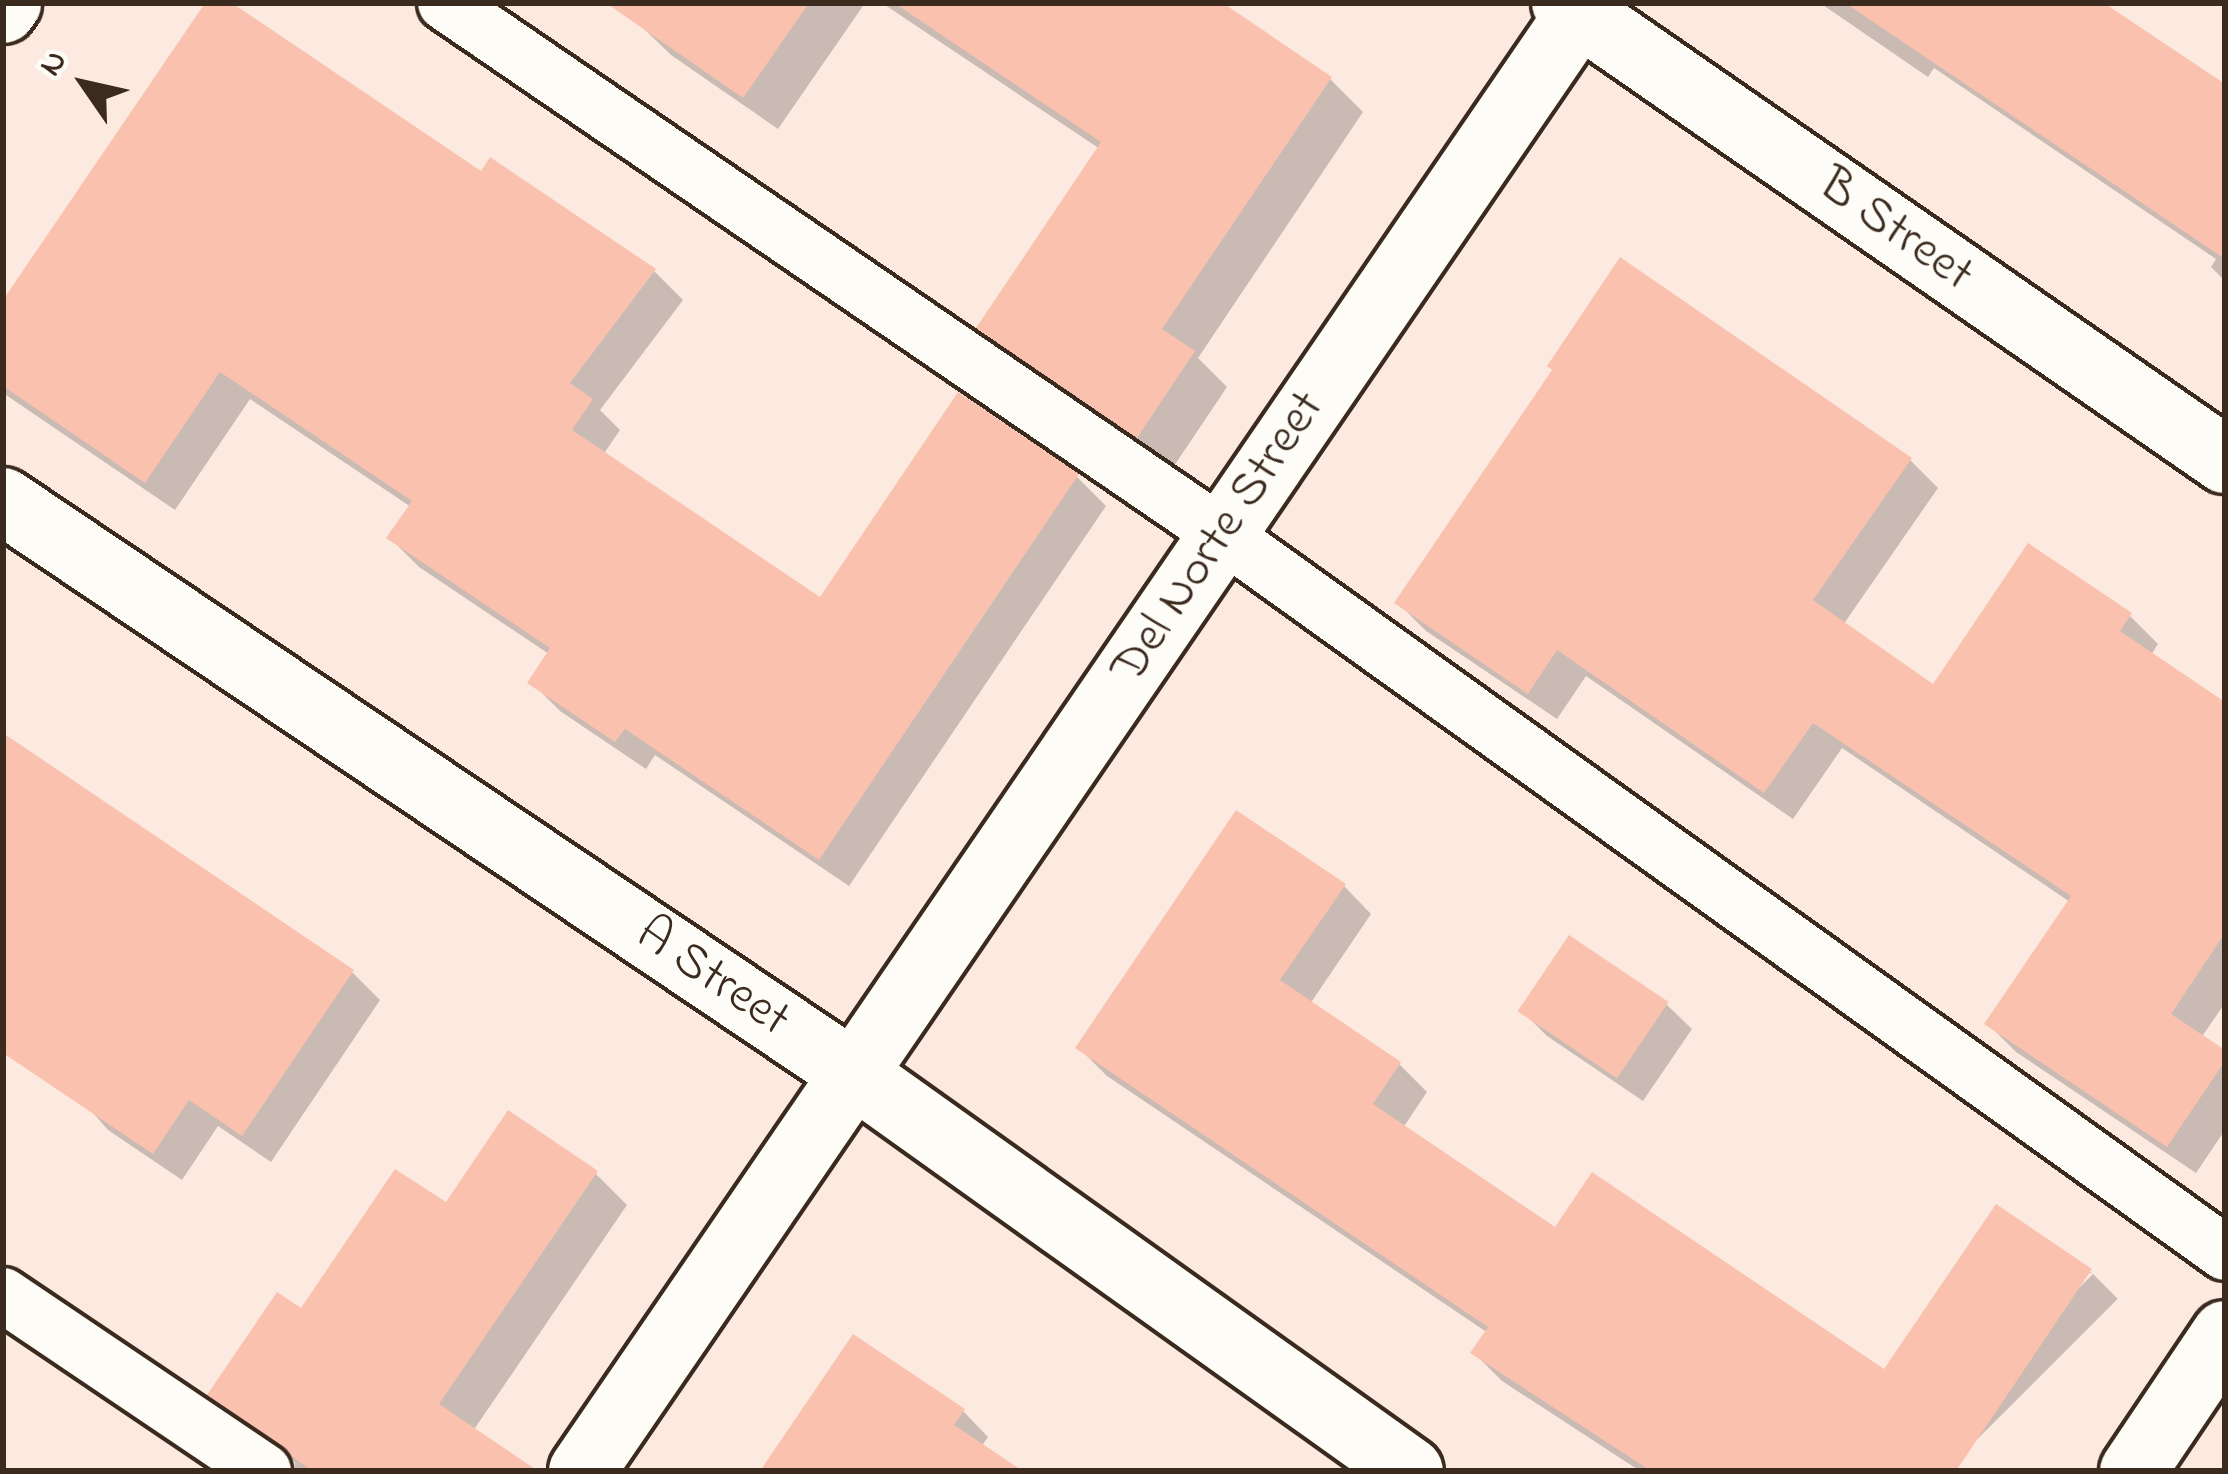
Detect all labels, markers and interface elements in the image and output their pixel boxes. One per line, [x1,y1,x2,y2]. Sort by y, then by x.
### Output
north arrow [24,24,144,144]
text: N [28,41,80,87]
street label: B Street [1806,156,1984,306]
street label: Del Norte Street [1099,380,1339,696]
street label: A Street [623,904,801,1052]

